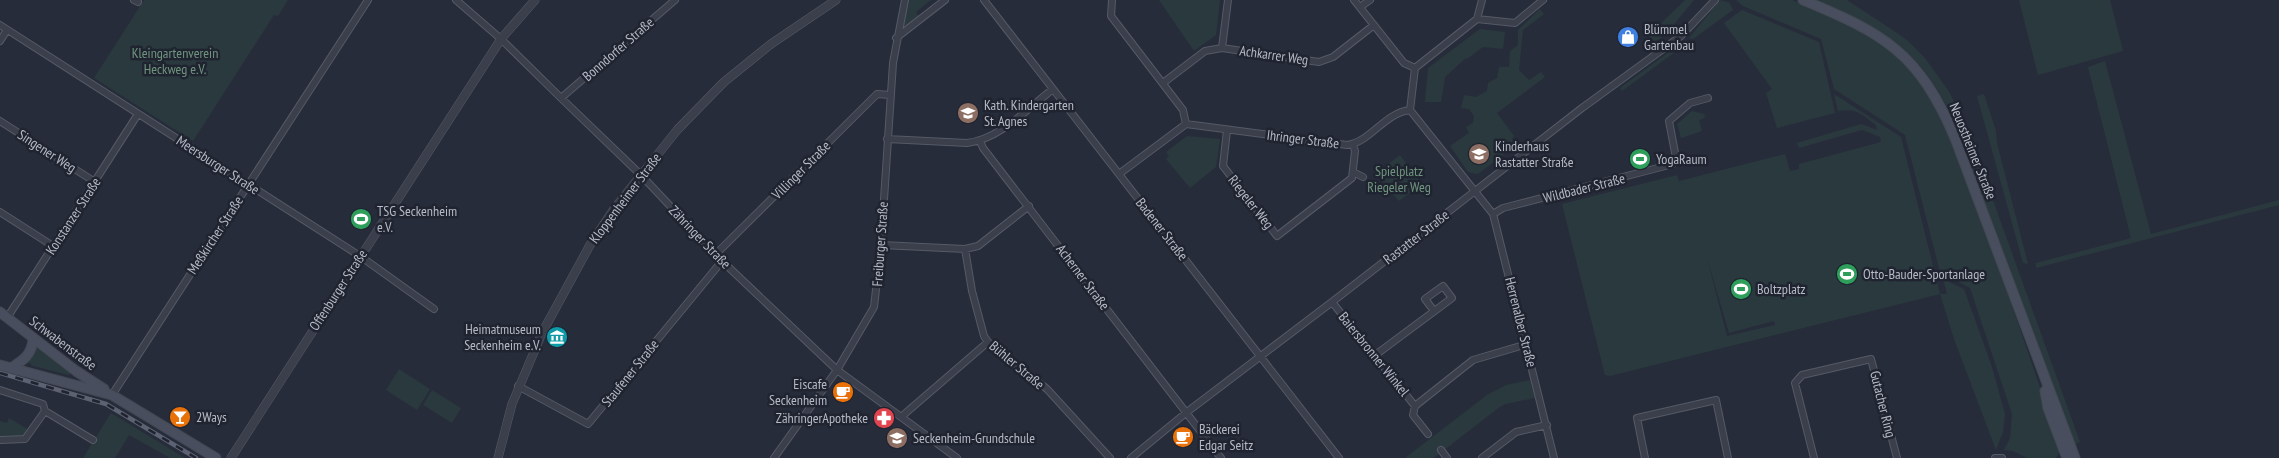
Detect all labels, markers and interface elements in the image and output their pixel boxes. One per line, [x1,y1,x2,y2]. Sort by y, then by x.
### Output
street label: Bonndorfer Straße [579,13,658,85]
place label: Blümmel Gartenbau [1644,20,1694,54]
shop icon: Blümmel Gartenbau [1616,25,1640,49]
street label: Achkarrer Weg [1238,41,1310,69]
park label: Kleingartenverein Heckweg e.V. [132,44,218,78]
place label: Kath. Kindergarten St. Agnes [984,96,1074,130]
street label: Neuostheimer Straße [1945,100,2001,202]
school or university icon: Kath. Kindergarten St. Agnes [956,101,980,125]
street label: Singener Weg [14,125,80,177]
street label: Ihringer Straße [1266,126,1341,152]
street label: Meersburger Straße [173,131,263,199]
street label: Villinger Straße [767,137,834,204]
place label: Kinderhaus Rastatter Straße [1495,137,1574,171]
school or university icon: Kinderhaus Rastatter Straße [1467,142,1491,166]
sports icon: YogaRaum [1628,147,1652,171]
street label: Kloppenheimer Straße [585,149,665,247]
place label: YogaRaum [1656,150,1707,168]
park label: Spielplatz Riegeler Weg [1367,162,1431,196]
street label: Wildbader Straße [1541,169,1627,207]
street label: Riegeler Weg [1224,171,1278,233]
street label: Konstanzer Straße [41,174,105,258]
street label: Meßkircher Straße [183,192,247,277]
street label: Badener Straße [1132,194,1192,264]
street label: Zähringer Straße [665,201,735,273]
street label: Freiburger Straße [868,201,892,287]
place label: TSG Seckenheim e.V. [377,202,457,236]
street label: Rastatter Straße [1379,206,1453,268]
sports icon: TSG Seckenheim e.V. [349,207,373,231]
street label: Acherner Straße [1052,240,1114,314]
street label: Offenburger Straße [305,246,371,334]
sports icon: Otto-Bauder-Sportanlage [1835,262,1859,286]
place label: Otto-Bauder-Sportanlage [1863,265,1985,283]
street label: Herrenalber Straße [1501,275,1541,369]
sports icon: Boltzplatz [1729,277,1753,301]
place label: Boltzplatz [1757,280,1806,298]
street label: Baiersbronner Winkel [1335,308,1414,400]
street label: Schwabenstraße [26,312,100,374]
place label: Heimatmuseum Seckenheim e.V. [464,320,541,354]
museum icon: Heimatmuseum Seckenheim e.V. [545,325,569,349]
street label: Staufener Straße [597,336,663,410]
street label: Bühler Straße [986,337,1048,393]
street label: Gutacher Ring [1866,369,1900,439]
place label: Eiscafe Seckenheim [769,375,827,409]
cafe icon: Eiscafe Seckenheim [831,380,855,404]
bar icon: 2Ways [168,405,192,429]
pharmacy icon: ZähringerApotheke [872,406,896,430]
place label: 2Ways [196,408,227,426]
place label: ZähringerApotheke [776,409,868,427]
place label: Bäckerei Edgar Seitz [1199,420,1253,454]
cafe icon: Bäckerei Edgar Seitz [1171,425,1195,449]
school or university icon: Seckenheim-Grundschule [885,426,909,450]
place label: Seckenheim-Grundschule [913,429,1035,447]

